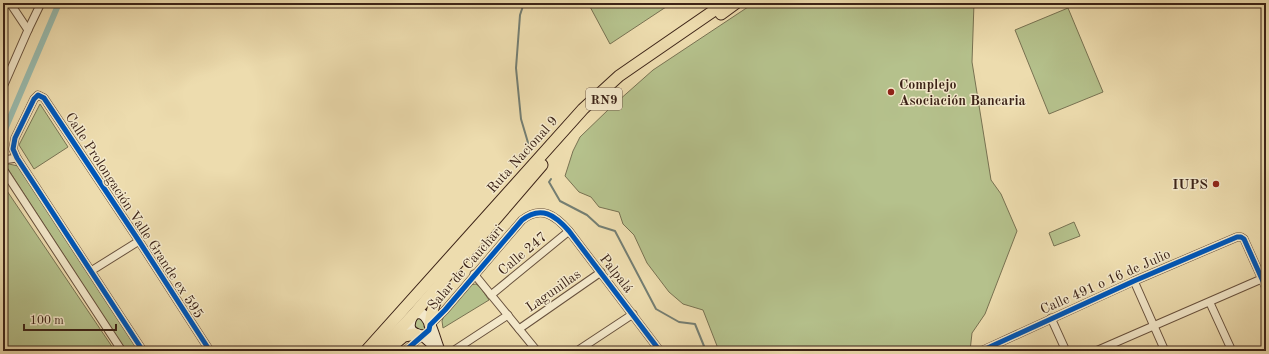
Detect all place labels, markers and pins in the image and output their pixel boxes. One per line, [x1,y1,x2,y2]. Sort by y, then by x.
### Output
place label: Complejo Asociación Bancaria [899,78,1026,108]
marker: Complejo Asociación Bancaria [886,87,896,97]
place label: IUPS [1172,178,1208,192]
marker: IUPS [1211,179,1221,189]

